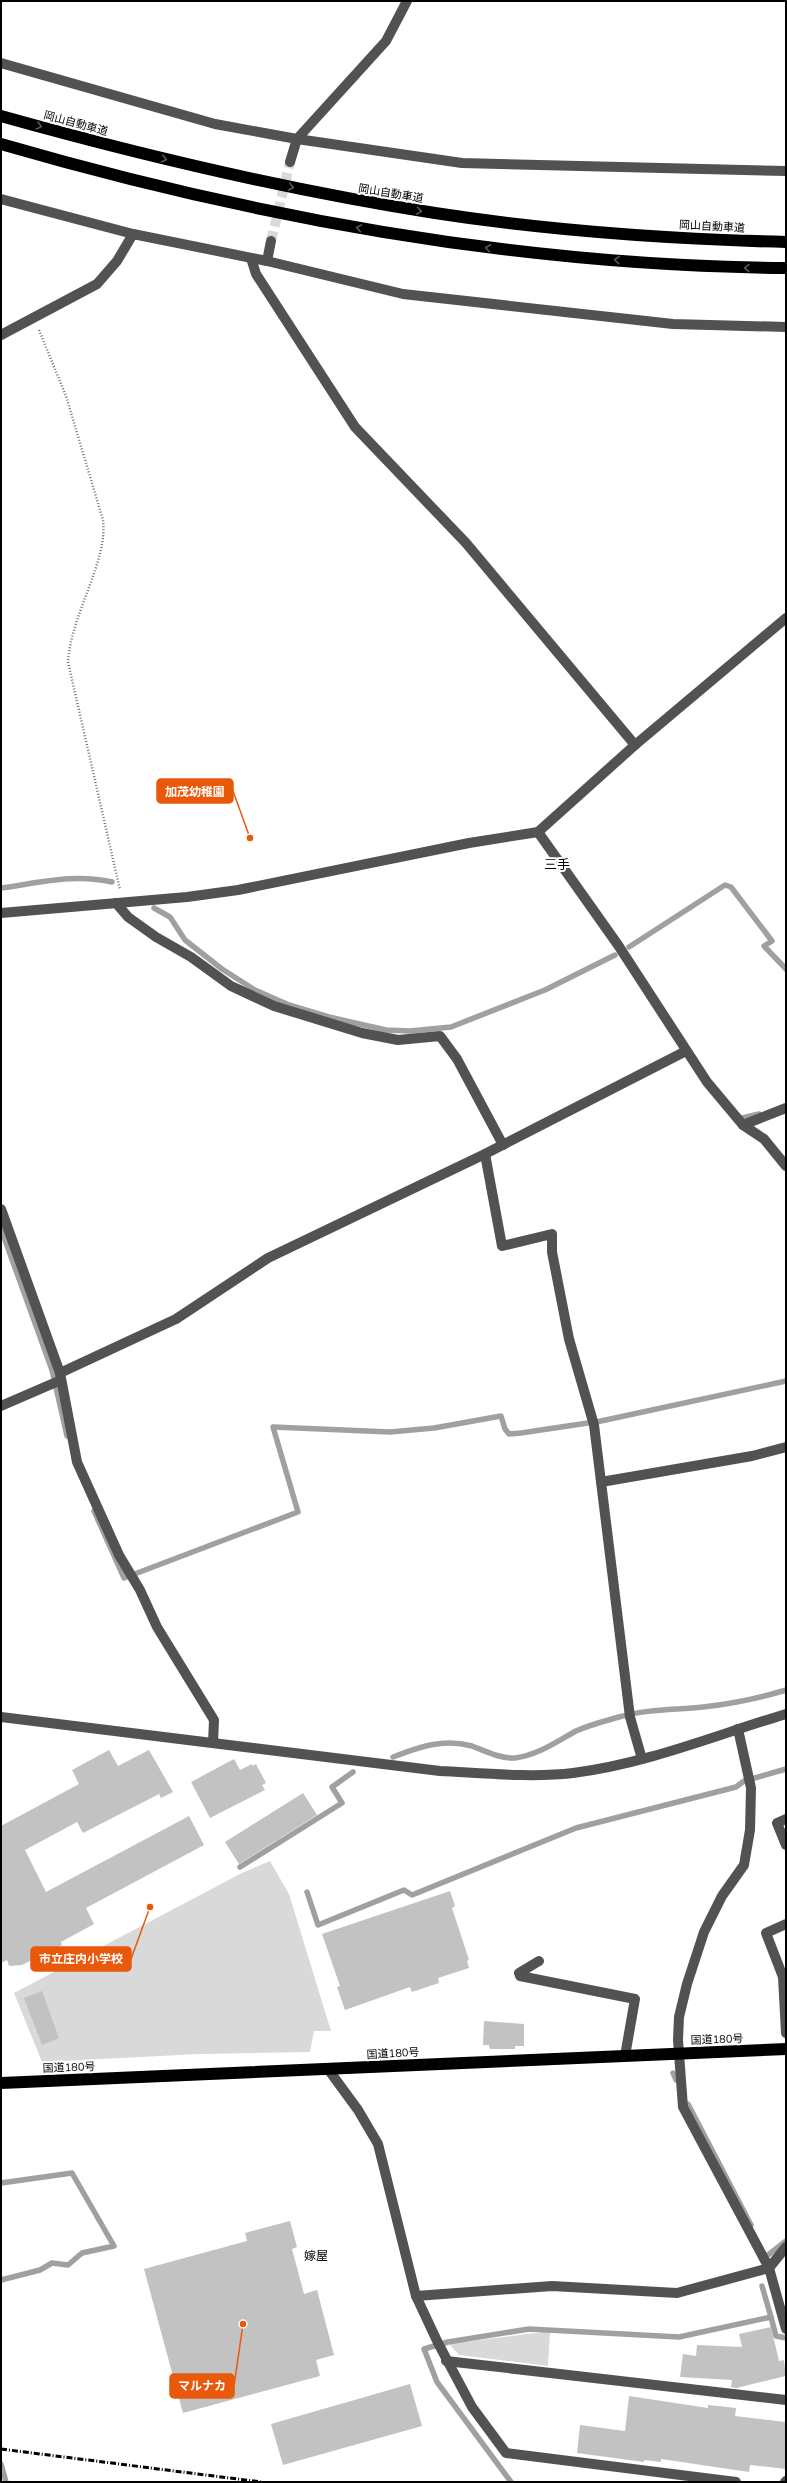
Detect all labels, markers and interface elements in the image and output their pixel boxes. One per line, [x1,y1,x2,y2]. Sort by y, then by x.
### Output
street label: 岡山自動車道 [42,108,110,138]
one-way arrow [35,122,42,130]
one-way arrow [161,154,168,162]
street label: 岡山自動車道 [357,181,425,205]
one-way arrow [288,183,294,191]
one-way arrow [416,206,422,215]
street label: 岡山自動車道 [679,217,745,235]
one-way arrow [356,224,362,233]
one-way arrow [485,244,491,253]
one-way arrow [614,256,620,265]
one-way arrow [744,264,750,272]
callout: 加茂幼稚園 [157,779,233,803]
text: 加茂幼稚園 [165,784,225,799]
district label: 三手 [544,856,570,872]
callout: 市立庄内小学校 [31,1947,131,1971]
text: 市立庄内小学校 [39,1951,123,1966]
street label: 国道180号 [690,2031,744,2047]
street label: 国道180号 [366,2045,420,2061]
street label: 国道180号 [42,2059,96,2075]
district label: 嫁屋 [304,2248,328,2263]
callout: マルナカ [170,2374,234,2398]
text: マルナカ [178,2378,226,2393]

